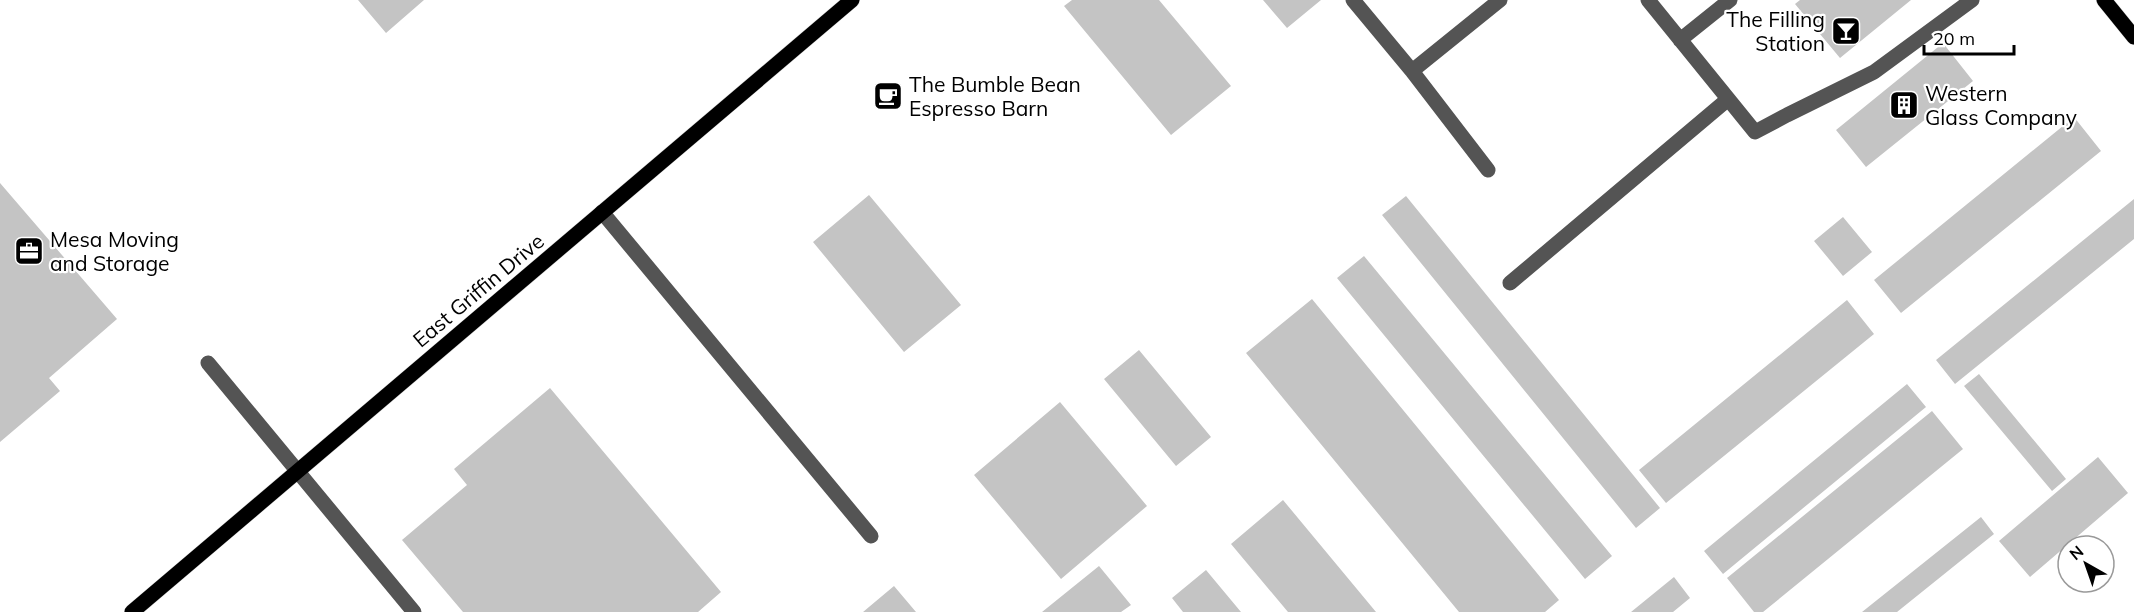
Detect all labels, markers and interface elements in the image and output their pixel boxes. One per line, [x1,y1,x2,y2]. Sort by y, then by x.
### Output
place label: The Filling Station [1726,6,1825,56]
bar icon: The Filling Station [1830,15,1862,47]
scale bar [1924,18,2014,56]
text: 20 m [1933,27,1975,50]
place label: The Bumble Bean Espresso Barn [909,71,1081,121]
cafe icon: The Bumble Bean Espresso Barn [872,80,904,112]
place label: Western Glass Company [1925,80,2077,130]
building icon: Western Glass Company [1888,89,1920,121]
place label: Mesa Moving and Storage [50,226,179,276]
street label: East Griffin Drive [407,228,549,352]
office icon: Mesa Moving and Storage [13,235,45,267]
north arrow [2056,534,2116,594]
text: N [2065,541,2087,564]

